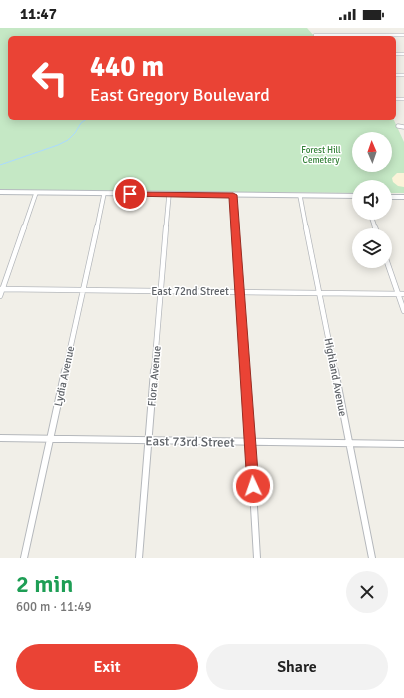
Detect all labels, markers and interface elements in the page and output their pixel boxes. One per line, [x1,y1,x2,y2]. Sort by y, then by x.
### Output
text: 11:47 [20,5,57,23]
text: 440 m [90,50,164,84]
icon: left [24,52,76,104]
text: East Gregory Boulevard [90,84,270,106]
north arrow [352,132,392,172]
map controls [352,132,392,268]
park label: Forest Hill Cemetery [301,145,341,166]
pin [113,177,147,211]
button: sound [352,180,392,220]
icon: arrive [119,183,141,205]
button: layers [352,228,392,268]
street label: East 72nd Street [151,285,229,298]
street label: Highland Avenue [322,337,349,417]
street label: Lydia Avenue [52,345,77,408]
street label: Flora Avenue [145,345,164,407]
street label: East 73rd Street [145,433,235,451]
position arrow [232,465,274,507]
text: 2 min [16,569,73,599]
button: close [346,571,388,613]
text: 600 m · 11:49 [16,599,92,615]
button: Exit [16,644,198,690]
button: Share [206,644,388,690]

